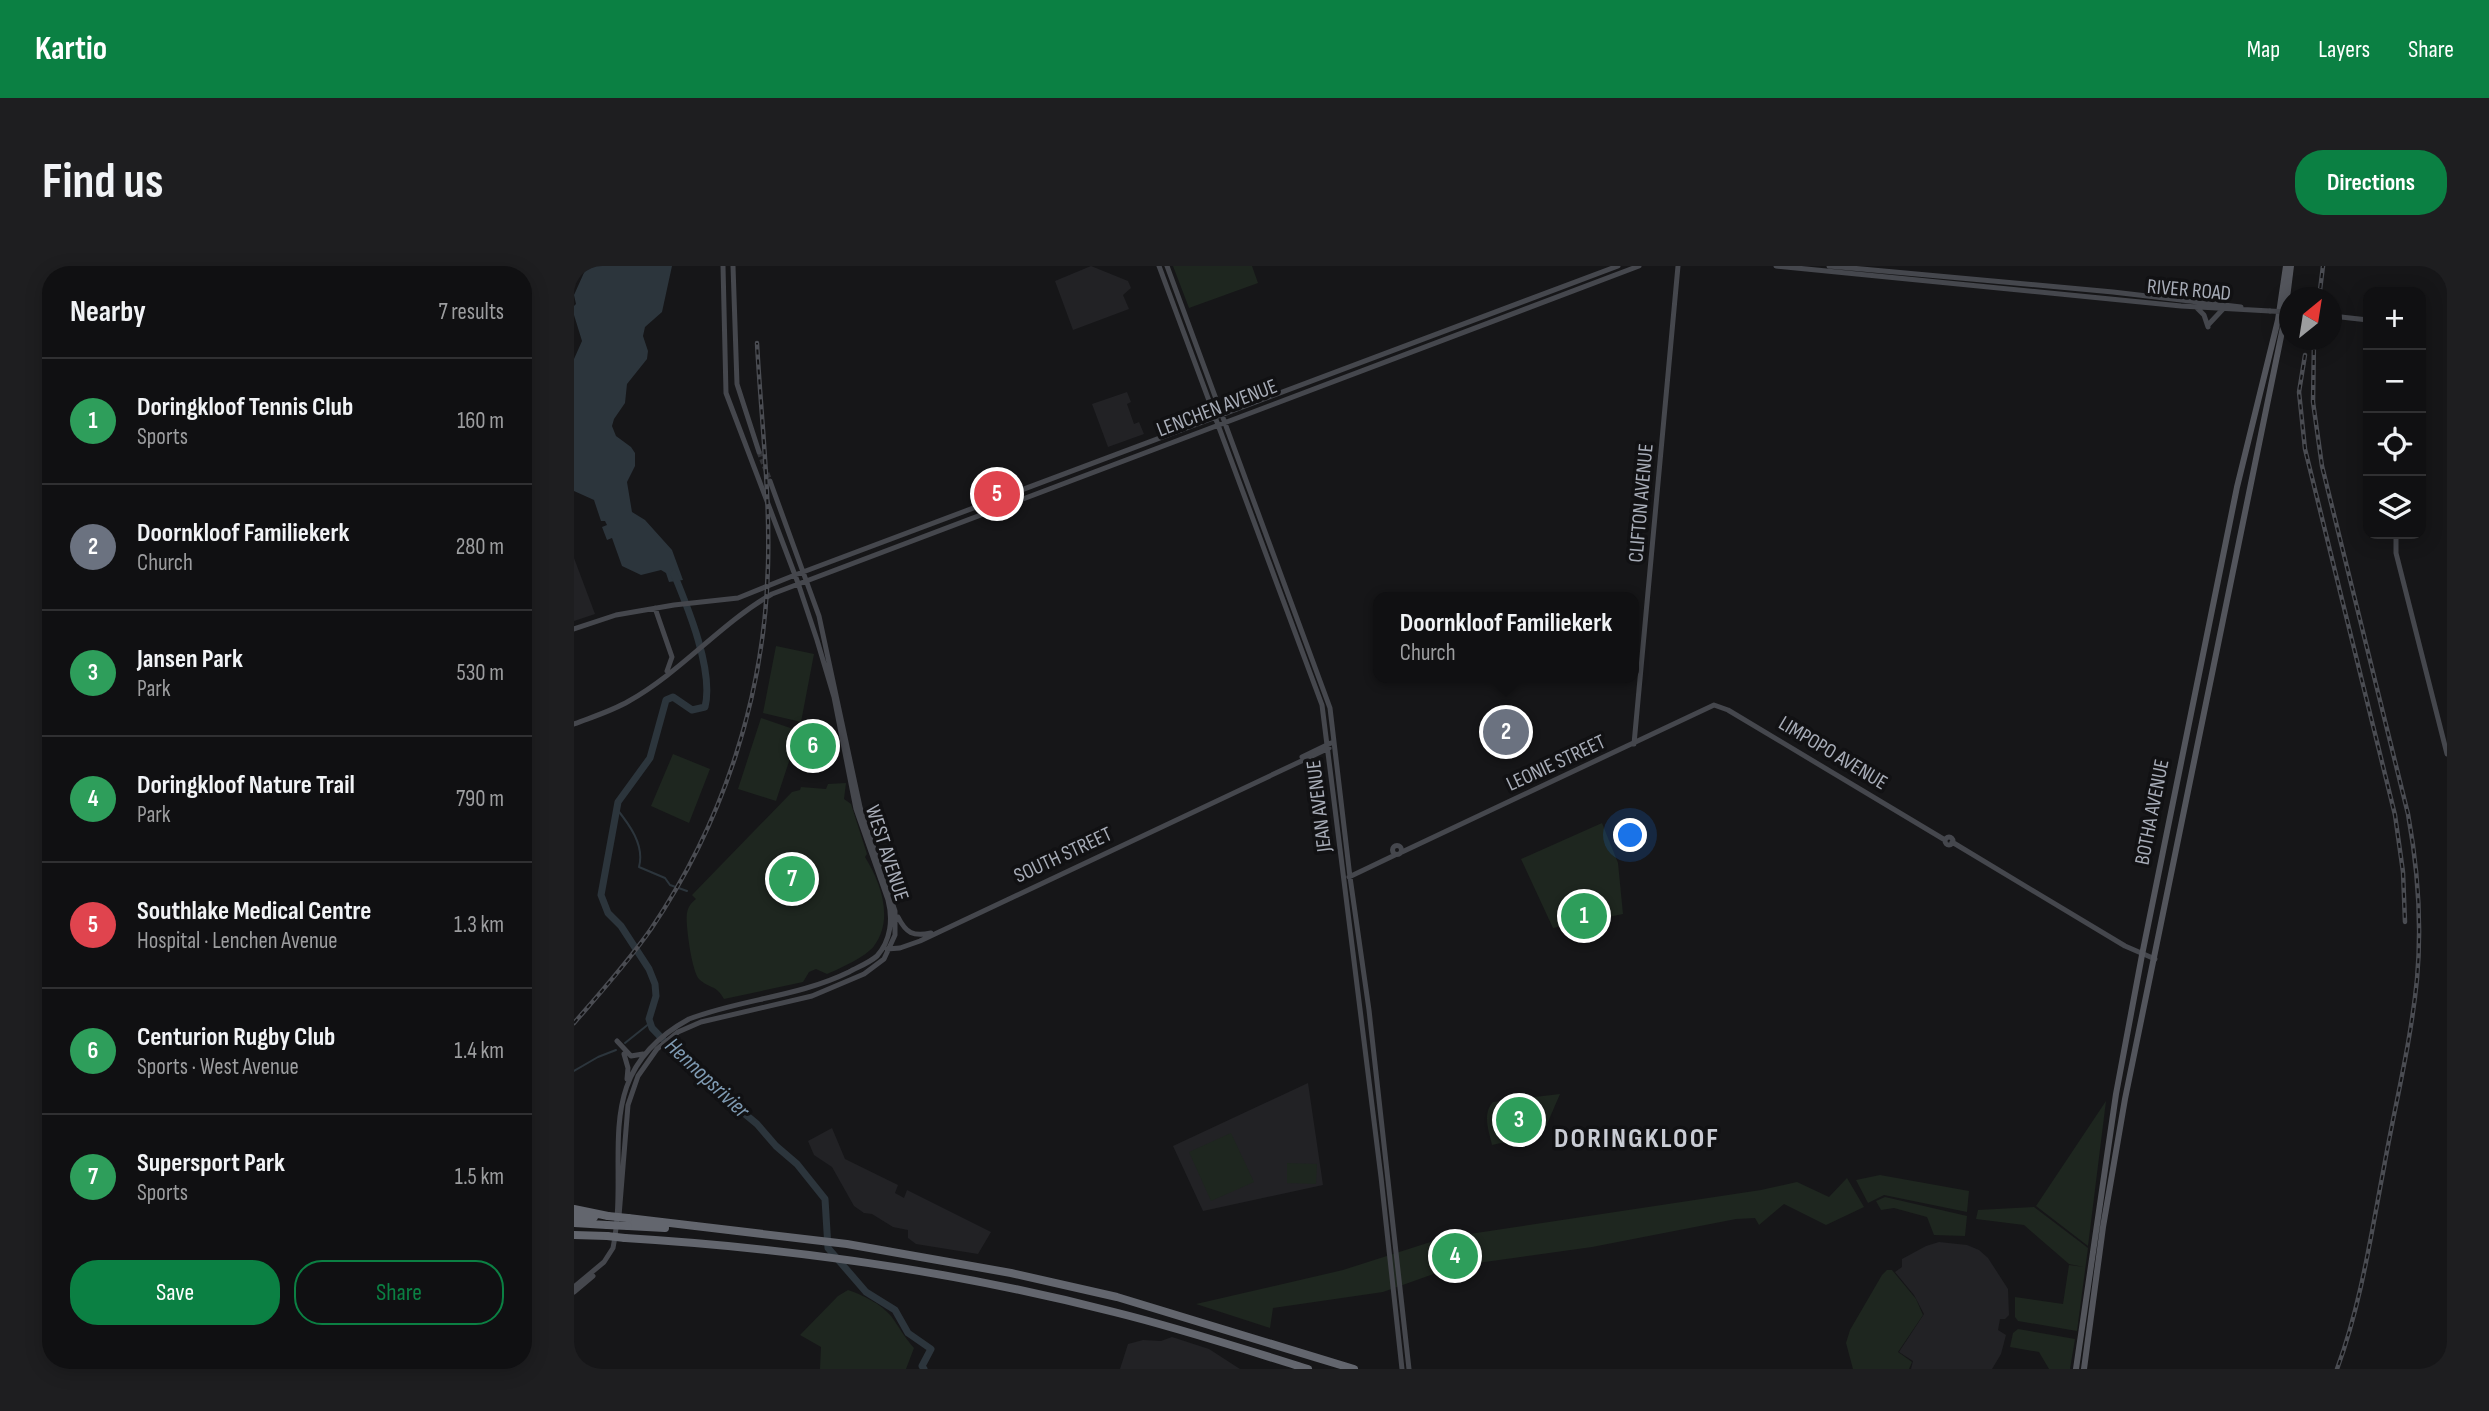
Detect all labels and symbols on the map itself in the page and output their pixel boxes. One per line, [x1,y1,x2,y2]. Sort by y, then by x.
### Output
street label: RIVER ROAD [2146,274,2232,306]
north arrow [2279,287,2342,350]
street label: LENCHEN AVENUE [1153,374,1281,442]
street label: CLIFTON AVENUE [1623,442,1659,564]
pin: 5 [974,468,1020,520]
pin: 2 [1483,706,1529,758]
street label: LIMPOPO AVENUE [1774,711,1892,795]
pin: 6 [790,720,836,772]
street label: LEONIE STREET [1503,729,1610,797]
street label: BOTHA AVENUE [2130,757,2174,867]
street label: JEAN AVENUE [1301,759,1337,854]
street label: WEST AVENUE [860,802,914,904]
your location [1613,818,1647,852]
street label: SOUTH STREET [1010,821,1116,889]
pin: 7 [769,853,815,905]
pin: 1 [1561,890,1607,942]
water label: Hennopsrivier [659,1032,756,1125]
pin: 3 [1496,1094,1542,1146]
district label: DORINGKLOOF [1554,1122,1720,1155]
pin: 4 [1432,1230,1478,1282]

